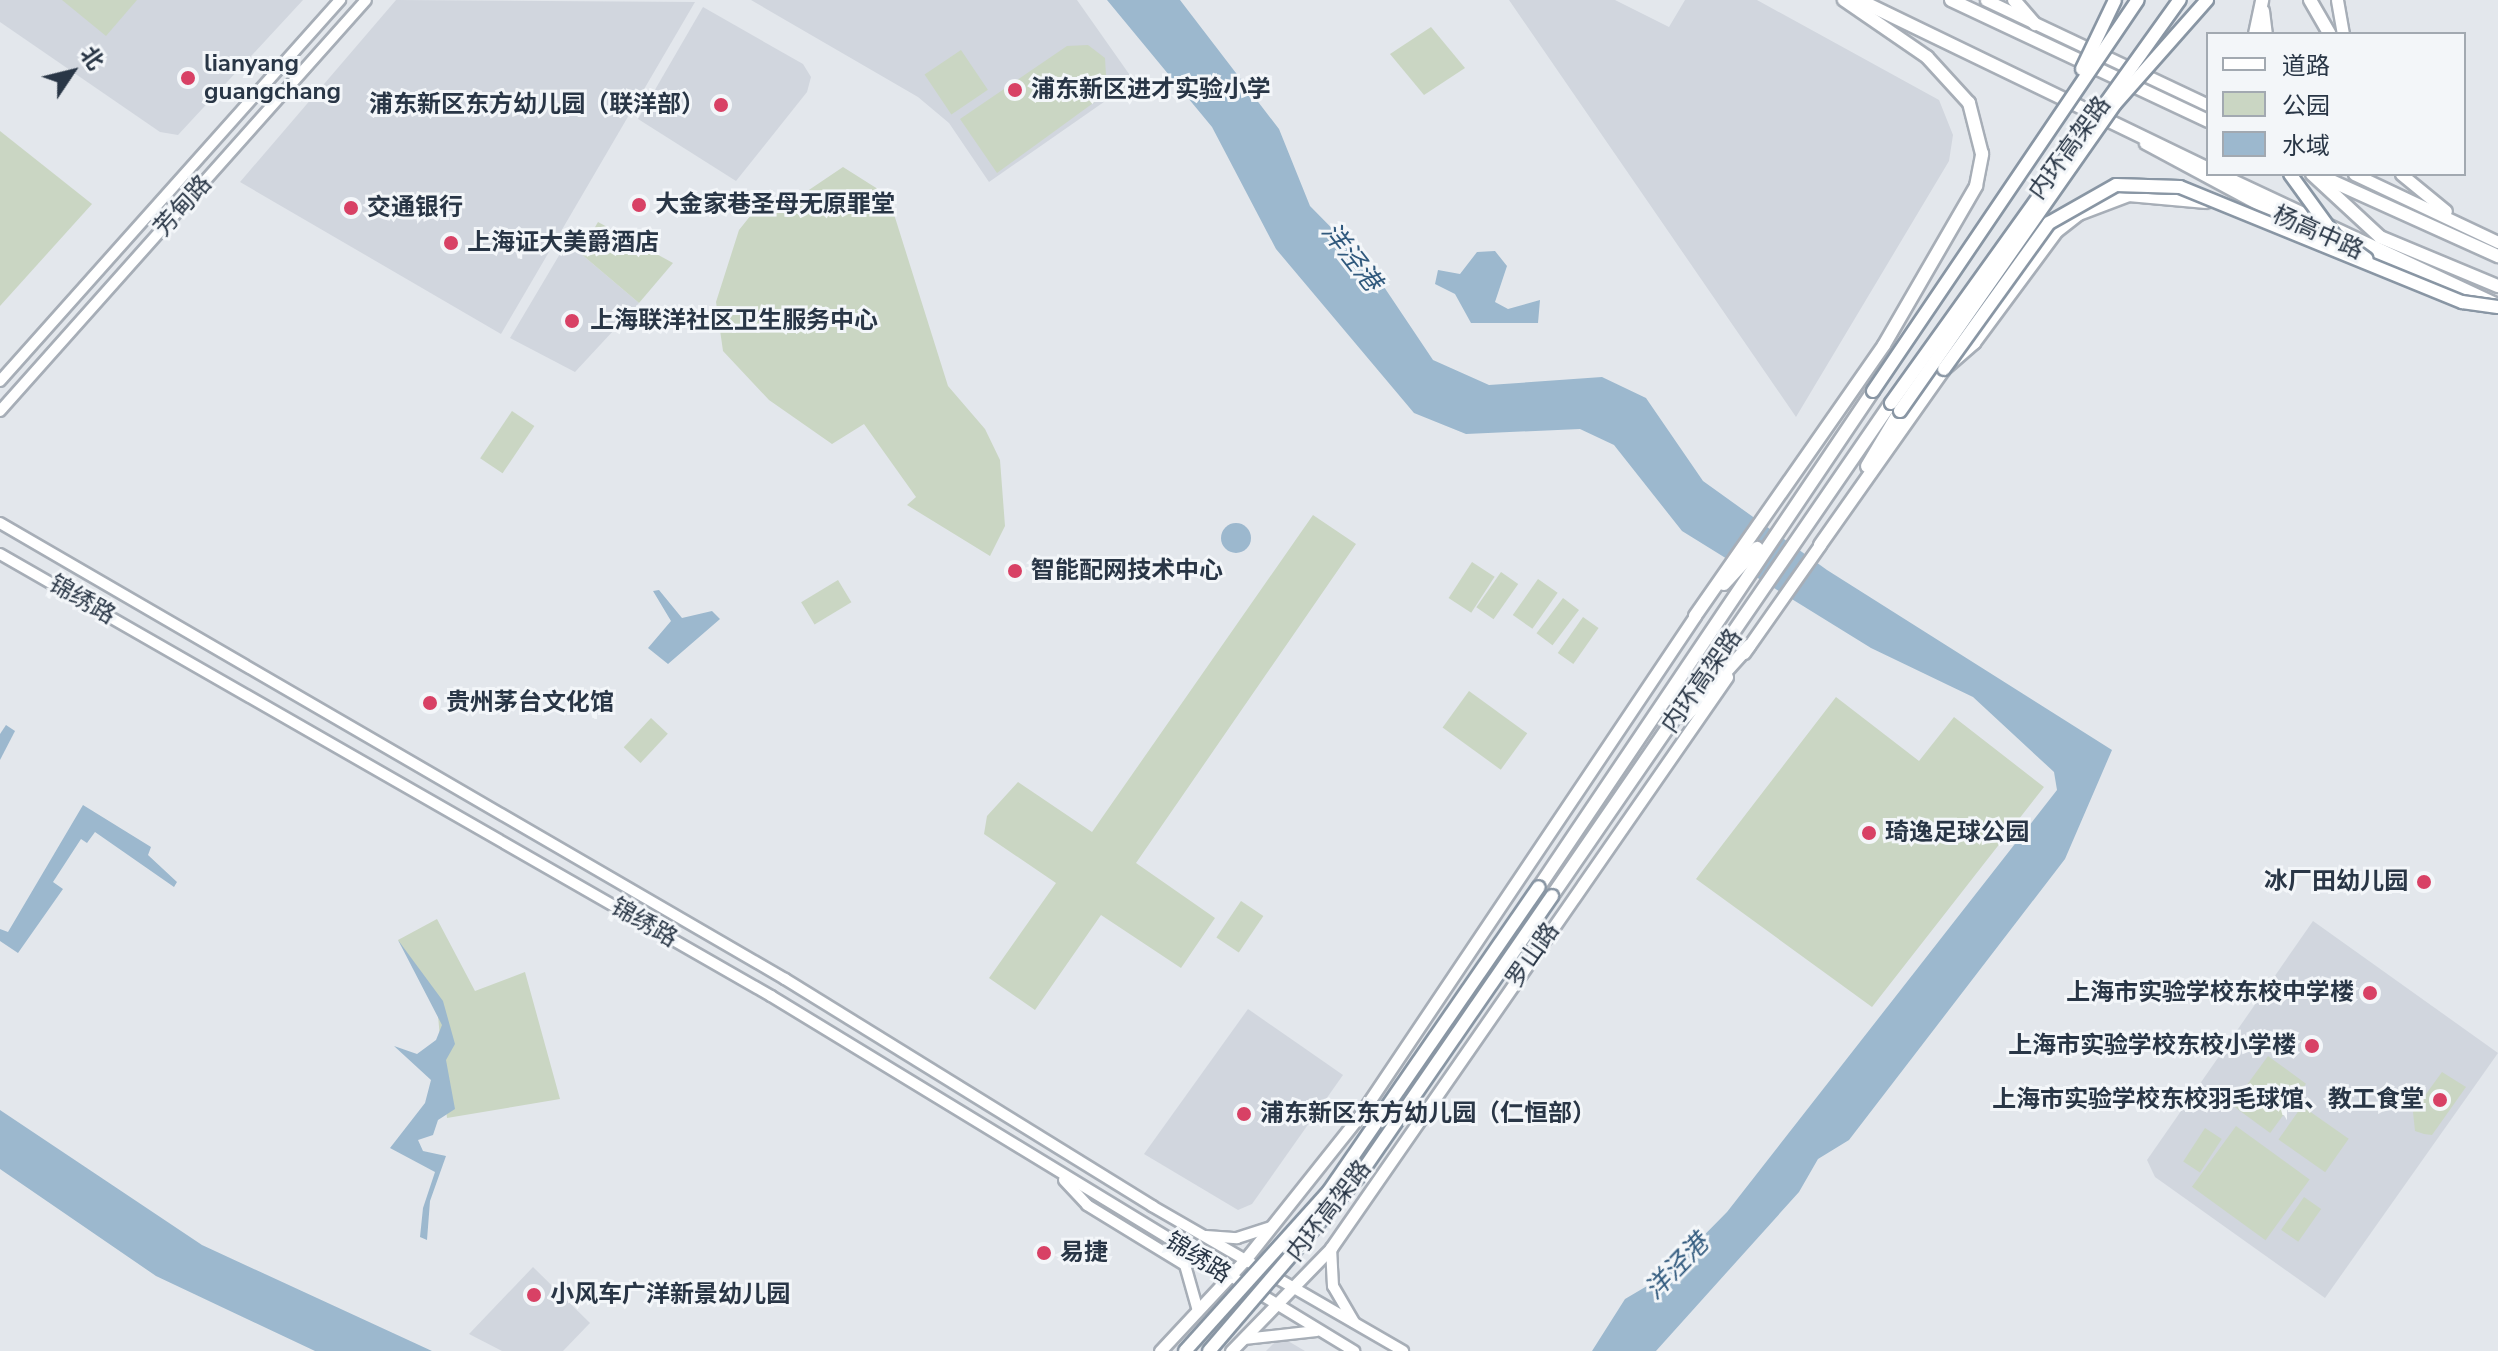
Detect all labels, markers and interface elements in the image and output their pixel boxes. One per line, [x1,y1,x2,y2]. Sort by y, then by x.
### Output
north arrow [32,32,112,112]
legend [2206,32,2466,176]
text: 北 [73,41,110,76]
place label: lianyang guangchang [204,50,341,106]
text: 道路 [2282,50,2330,82]
marker: lianyang guangchang [179,69,197,87]
place label: 浦东新区进才实验小学 [1031,76,1271,104]
marker: 浦东新区进才实验小学 [1006,81,1024,99]
text: 公园 [2282,90,2330,122]
place label: 浦东新区东方幼儿园（联洋部） [369,91,705,119]
street label: 内环高架路 [2023,91,2117,205]
marker: 浦东新区东方幼儿园（联洋部） [712,96,730,114]
text: 水域 [2282,130,2330,162]
street label: 芳甸路 [148,170,218,242]
place label: 大金家巷圣母无原罪堂 [655,191,895,219]
place label: 交通银行 [367,194,463,222]
marker: 大金家巷圣母无原罪堂 [630,196,648,214]
marker: 交通银行 [342,199,360,217]
street label: 杨高中路 [2268,200,2368,266]
water label: 洋泾港 [1315,217,1387,297]
place label: 上海证大美爵酒店 [467,229,659,257]
marker: 上海证大美爵酒店 [442,234,460,252]
place label: 上海联洋社区卫生服务中心 [590,307,878,335]
marker: 上海联洋社区卫生服务中心 [561,310,583,332]
place label: 智能配网技术中心 [1031,557,1223,585]
marker: 智能配网技术中心 [1006,562,1024,580]
street label: 锦绣路 [44,570,120,630]
street label: 内环高架路 [1656,624,1748,738]
place label: 贵州茅台文化馆 [446,689,614,717]
marker: 贵州茅台文化馆 [421,694,439,712]
place label: 琦逸足球公园 [1885,819,2029,847]
marker: 琦逸足球公园 [1860,824,1878,842]
place label: 冰厂田幼儿园 [2264,868,2408,896]
marker: 冰厂田幼儿园 [2415,873,2433,891]
street label: 锦绣路 [606,893,682,953]
street label: 罗山路 [1501,917,1565,993]
place label: 上海市实验学校东校中学楼 [2066,979,2354,1007]
marker: 上海市实验学校东校中学楼 [2361,984,2379,1002]
place label: 上海市实验学校东校小学楼 [2008,1032,2296,1060]
marker: 上海市实验学校东校小学楼 [2303,1037,2321,1055]
place label: 上海市实验学校东校羽毛球馆、教工食堂 [1992,1086,2424,1114]
marker: 上海市实验学校东校羽毛球馆、教工食堂 [2431,1091,2449,1109]
place label: 浦东新区东方幼儿园（仁恒部） [1260,1100,1596,1128]
marker: 浦东新区东方幼儿园（仁恒部） [1235,1105,1253,1123]
street label: 内环高架路 [1281,1155,1377,1267]
street label: 锦绣路 [1160,1227,1236,1289]
water label: 洋泾港 [1639,1228,1715,1306]
place label: 易捷 [1060,1239,1108,1267]
marker: 易捷 [1035,1244,1053,1262]
place label: 小风车广洋新景幼儿园 [550,1281,790,1309]
marker: 小风车广洋新景幼儿园 [525,1286,543,1304]

